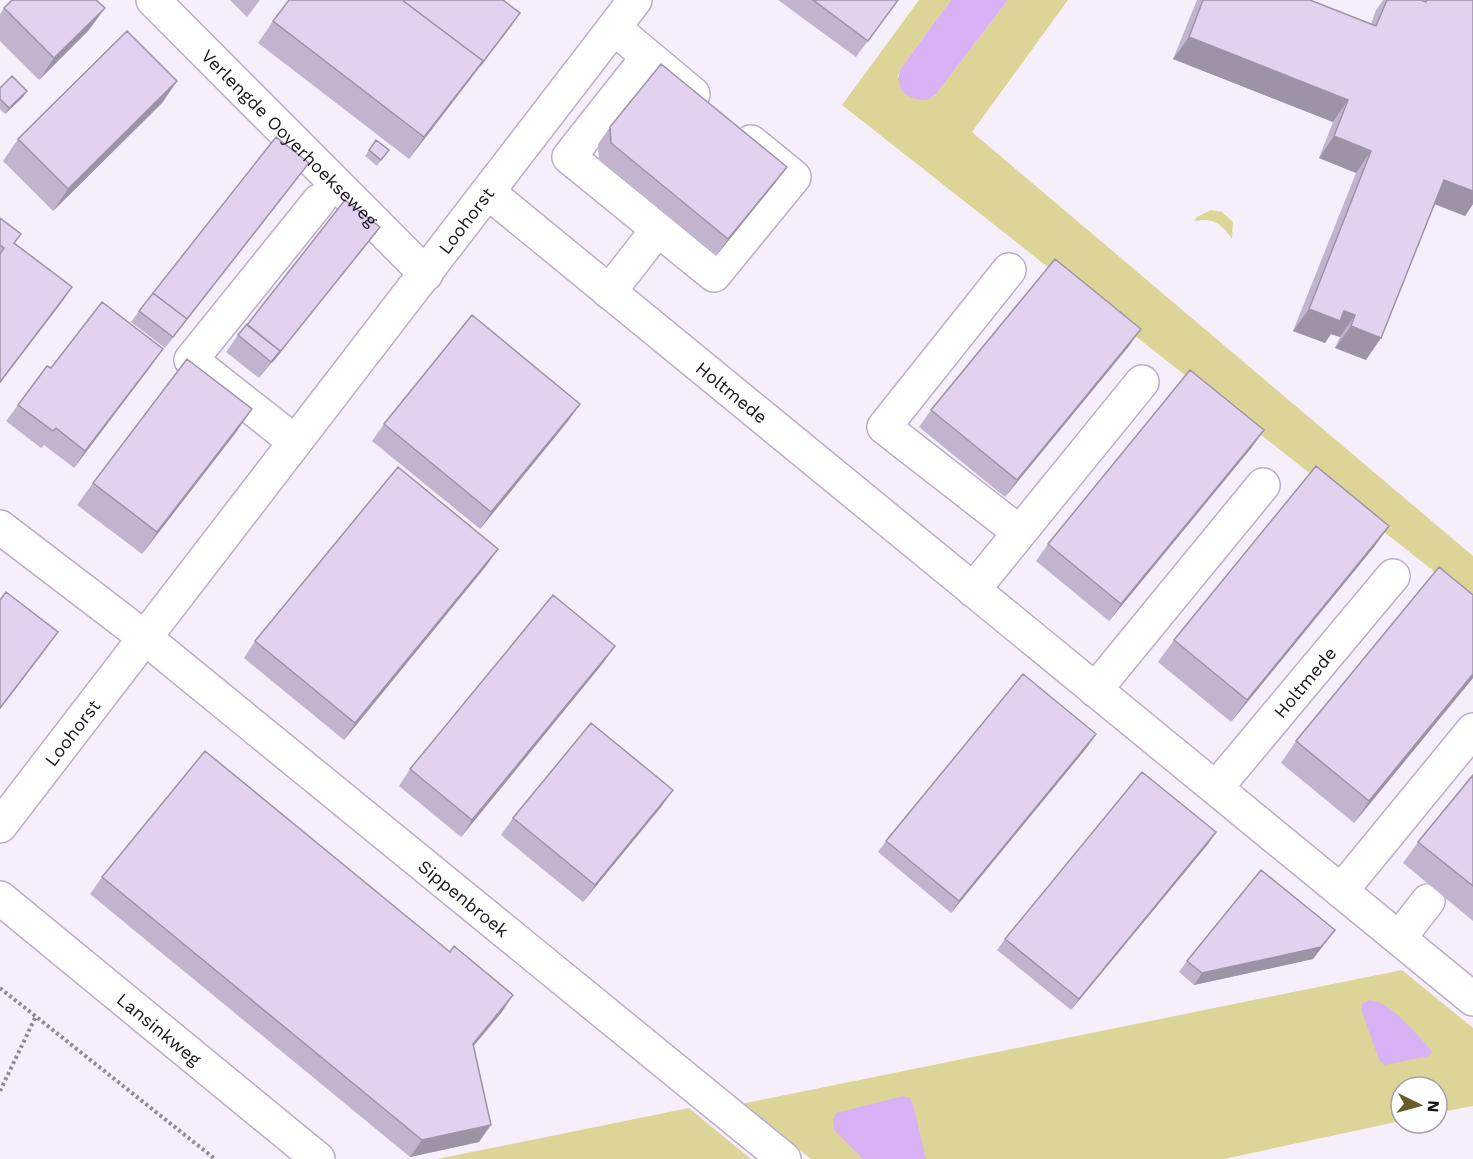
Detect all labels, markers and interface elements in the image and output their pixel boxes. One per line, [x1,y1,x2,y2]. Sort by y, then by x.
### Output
street label: Verlengde Ooyerhoekseweg [197,45,383,230]
street label: Loohorst [434,183,498,258]
street label: Holtmede [692,357,772,427]
street label: Holtmede [1269,642,1340,722]
street label: Loohorst [40,695,104,770]
street label: Sippenbroek [415,855,513,941]
street label: Lansinkweg [113,988,206,1070]
north arrow [1389,1075,1449,1135]
text: N [1423,1100,1443,1113]

